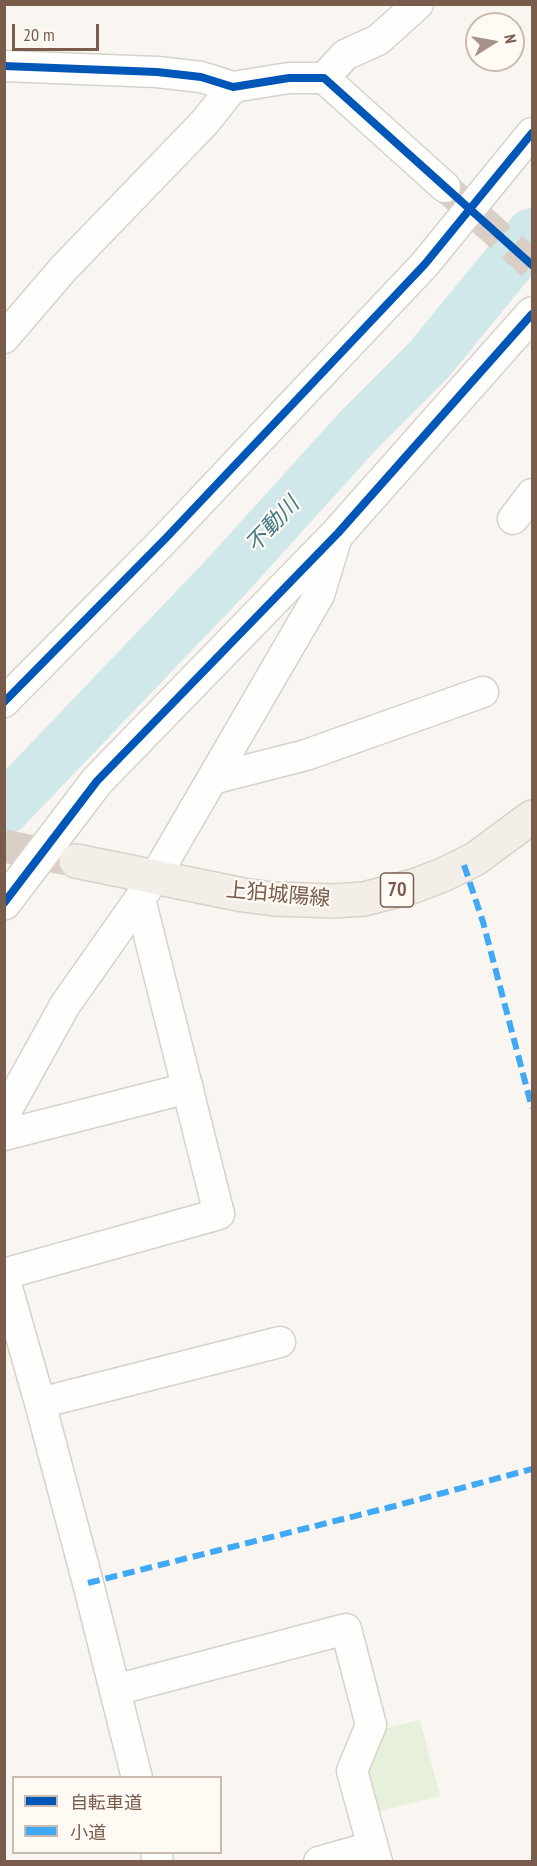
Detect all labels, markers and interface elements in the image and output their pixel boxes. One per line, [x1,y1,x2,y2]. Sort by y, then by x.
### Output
scale bar [15,12,102,50]
north arrow [465,12,525,72]
text: 20 m [23,23,55,46]
text: N [500,33,521,45]
water label: 不動川 [241,492,305,558]
road number: 70 [380,873,414,907]
street label: 上狛城陽線 [225,878,331,912]
legend [12,1776,222,1854]
text: 自転車道 [70,1791,142,1814]
text: 小道 [70,1821,106,1844]

